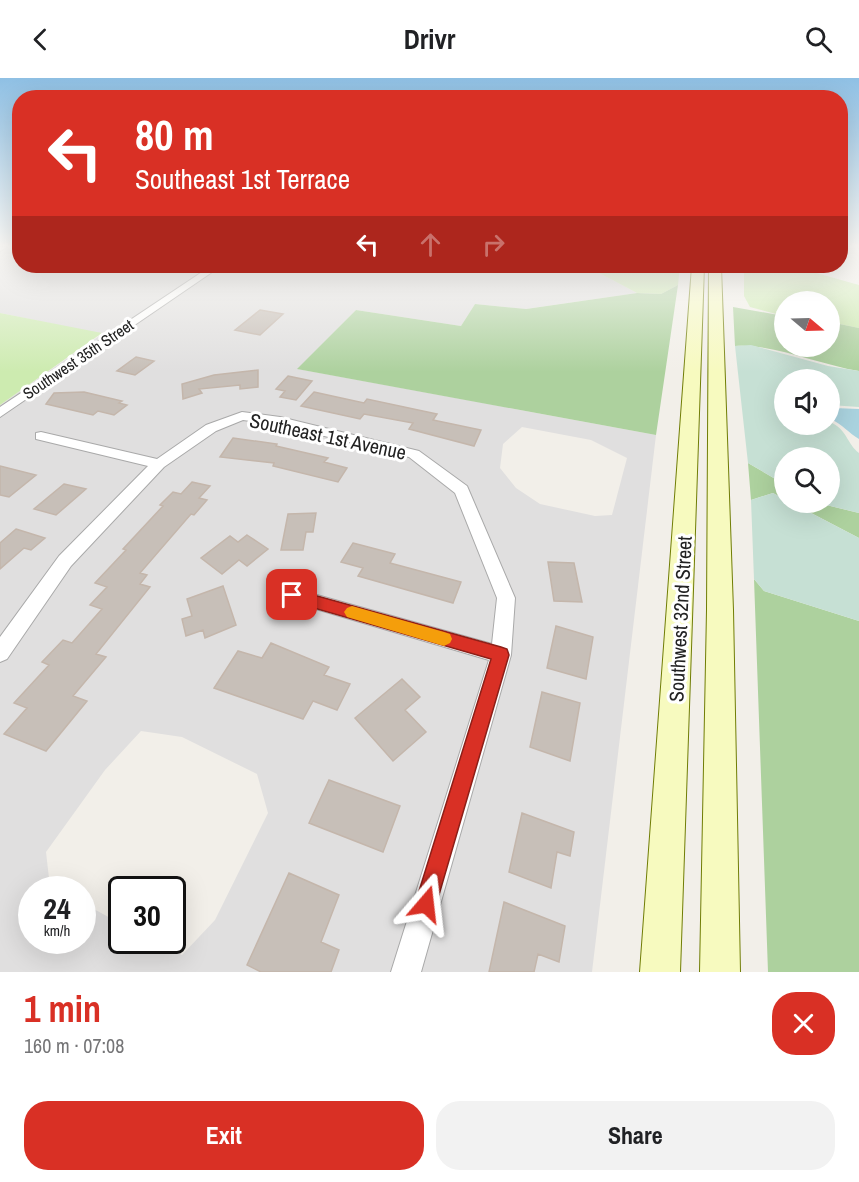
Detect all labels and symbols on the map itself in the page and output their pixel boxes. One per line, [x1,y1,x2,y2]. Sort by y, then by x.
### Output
north arrow [774,291,840,357]
street label: Southwest 35th Street [18,314,138,404]
street label: Southeast 1st Avenue [247,406,409,466]
street label: Southwest 32nd Street [662,535,698,703]
pin [266,569,317,620]
position arrow [394,872,458,936]
speed limit sign: 30 [108,876,186,954]

